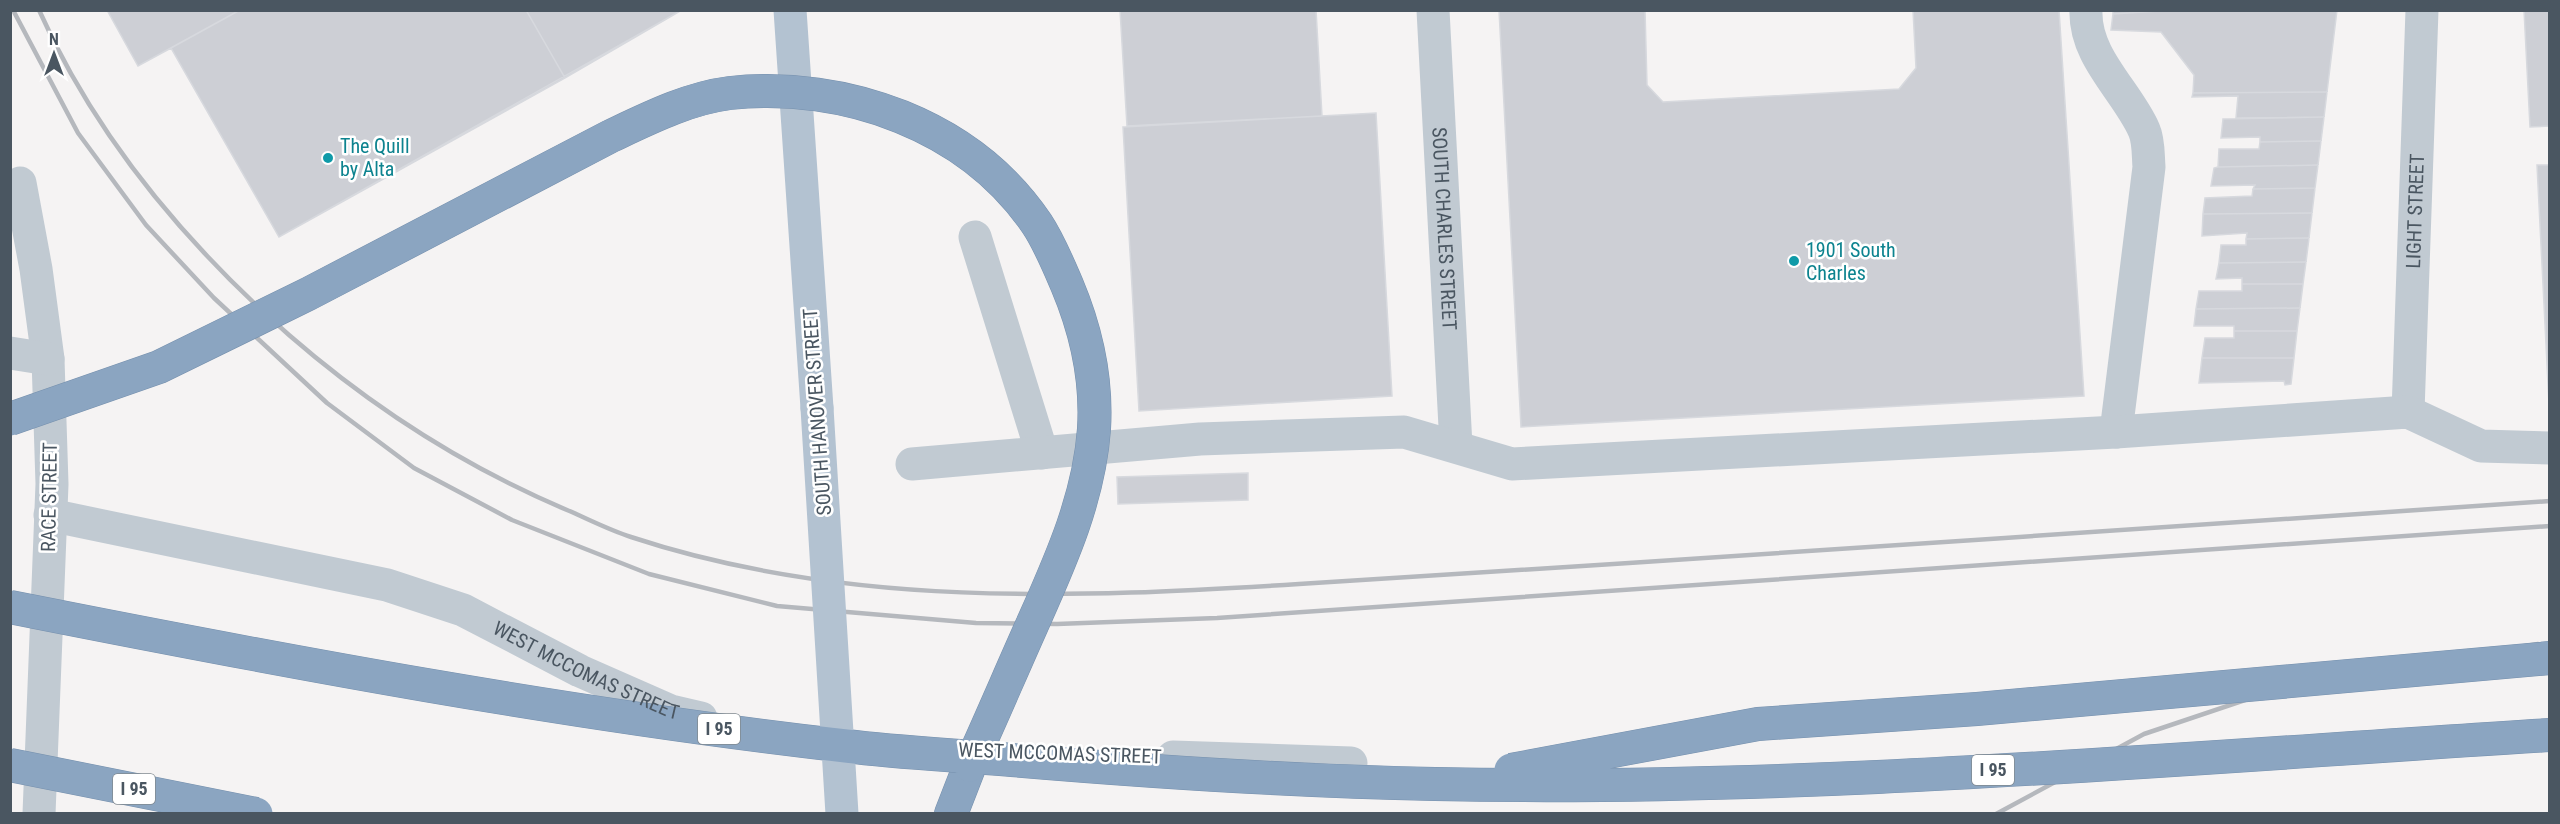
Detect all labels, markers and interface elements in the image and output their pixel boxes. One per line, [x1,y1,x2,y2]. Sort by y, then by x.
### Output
north arrow [24,24,84,84]
text: N [49,30,59,49]
street label: SOUTH CHARLES STREET [1427,126,1462,331]
place label: The Quill by Alta [340,134,410,181]
marker: The Quill by Alta [321,151,335,165]
street label: LIGHT STREET [2401,153,2429,269]
place label: 1901 South Charles [1806,238,1896,285]
marker: 1901 South Charles [1787,254,1801,268]
street label: SOUTH HANOVER STREET [798,308,836,516]
street label: RACE STREET [36,442,62,552]
street label: WEST MCCOMAS STREET [489,616,682,725]
road number: I 95 [698,714,740,744]
street label: WEST MCCOMAS STREET [958,737,1162,769]
road number: I 95 [1972,755,2014,785]
road number: I 95 [113,774,155,804]

